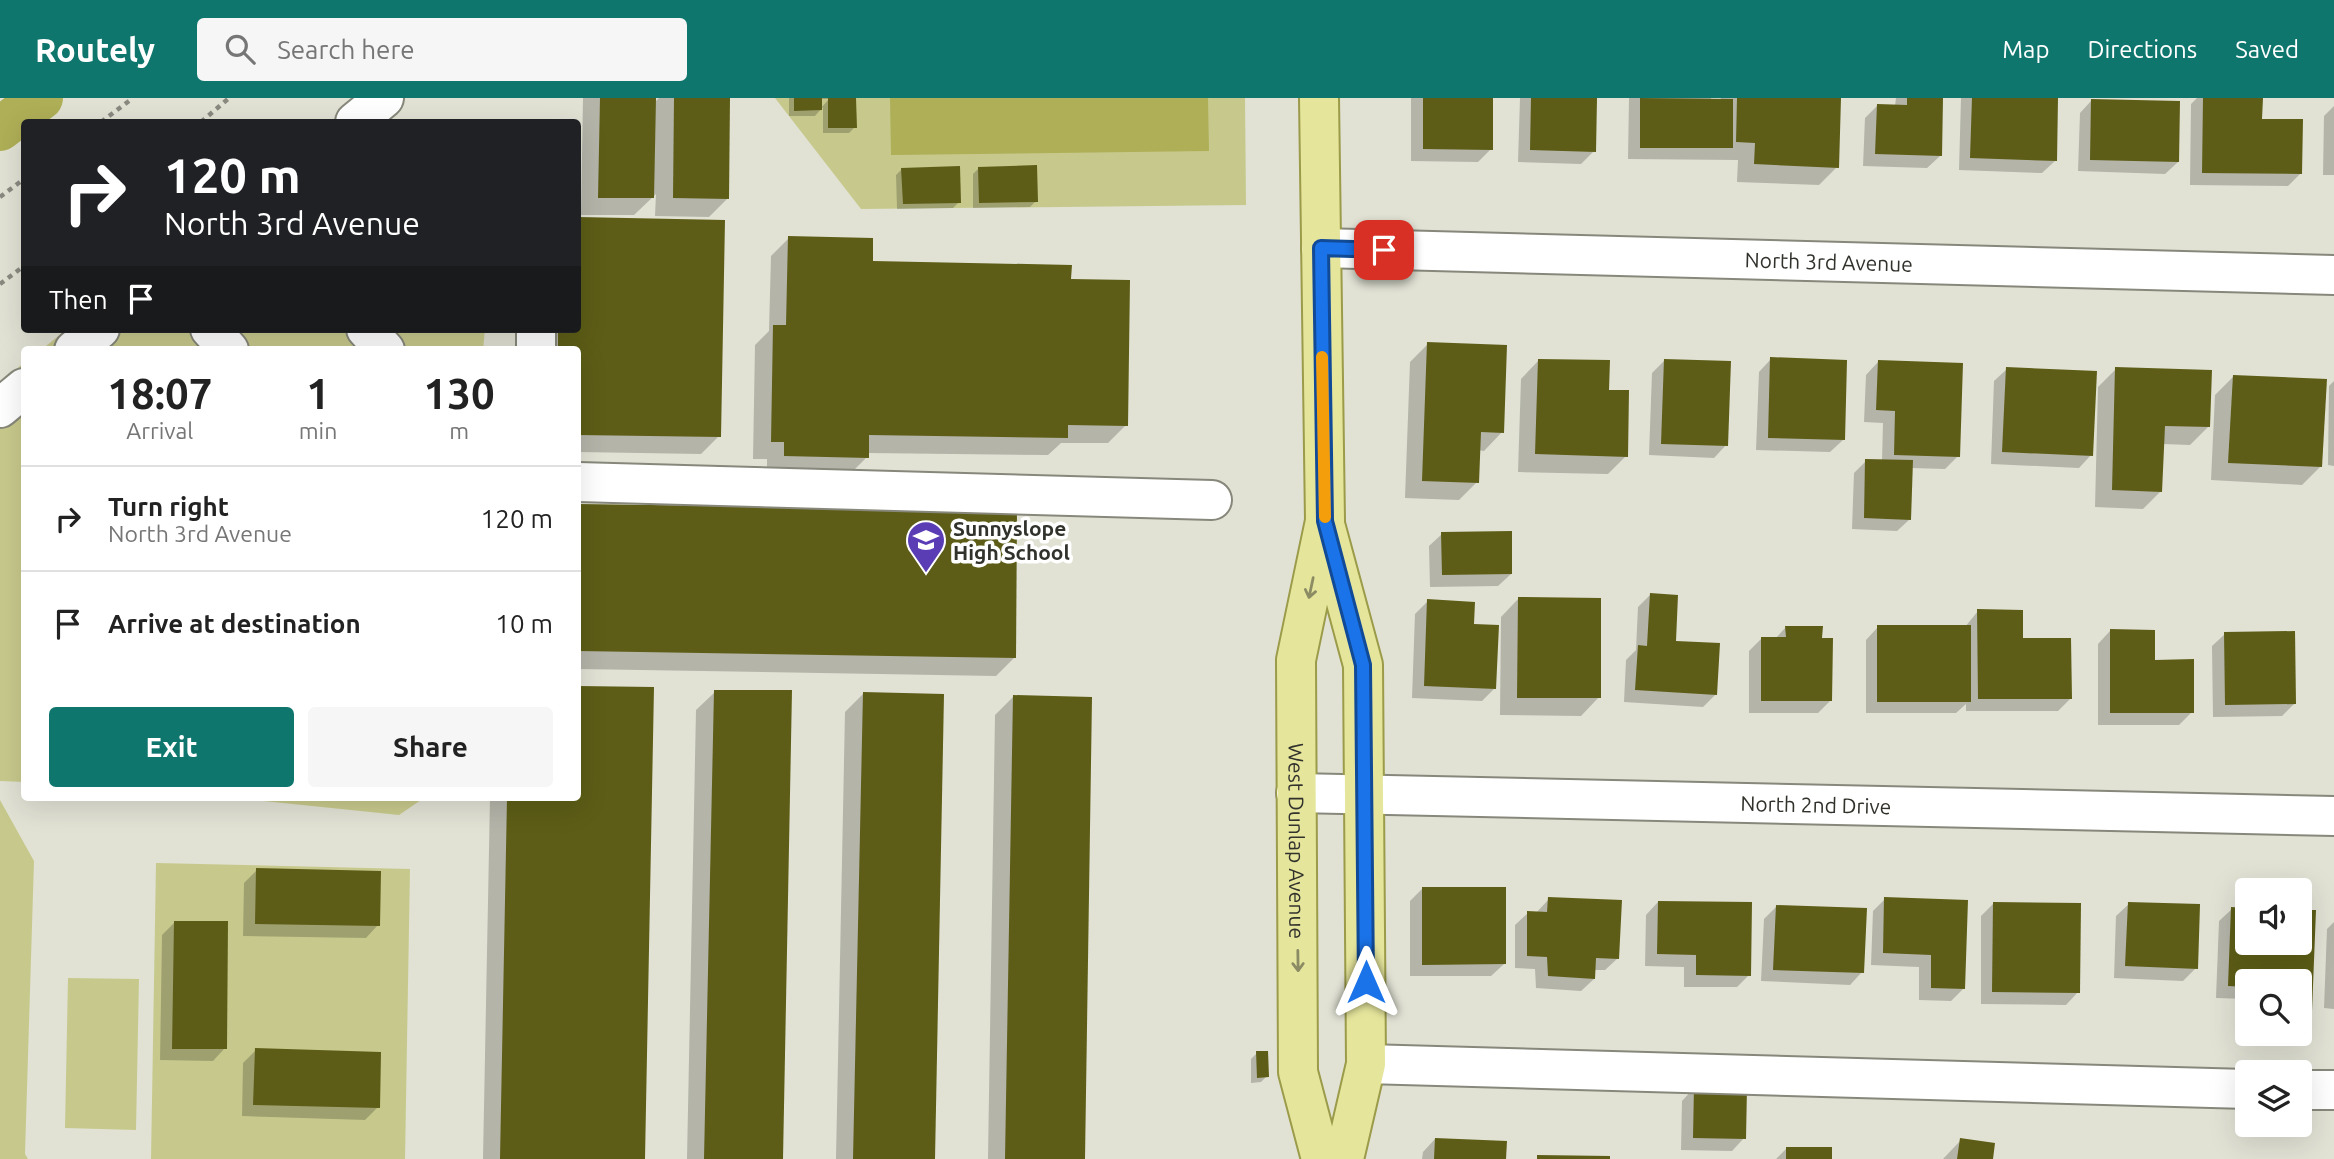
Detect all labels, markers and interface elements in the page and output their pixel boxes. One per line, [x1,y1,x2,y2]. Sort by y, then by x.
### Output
search box [197,18,687,81]
icon: search [221,30,259,68]
text: Routely [35,31,155,68]
text: Search here [277,35,415,64]
text: Map [2002,36,2049,63]
text: Directions [2087,36,2197,63]
text: Saved [2235,36,2299,63]
icon: right [49,147,140,238]
text: 120 m [164,147,301,202]
text: North 3rd Avenue [164,205,420,241]
pin [1354,220,1414,280]
icon: arrive [1365,231,1403,269]
street label: North 3rd Avenue [1744,247,1913,276]
icon: arrive [122,280,160,318]
text: Then [49,285,108,314]
text: 18:07 [107,370,212,417]
text: 1 [306,370,330,417]
text: 130 [424,370,495,417]
text: Arrival [126,418,193,443]
text: min [299,418,337,443]
text: m [449,418,469,443]
text: Turn right [108,492,229,521]
icon: right [49,500,87,538]
text: 120 m [481,504,553,533]
place label: Sunnyslope High School [953,516,1070,564]
school or university icon: Sunnyslope High School [905,519,947,574]
text: North 3rd Avenue [108,521,292,546]
one-way arrow [1303,576,1317,599]
icon: arrive [49,605,87,643]
text: Arrive at destination [108,609,361,638]
text: 10 m [495,609,553,638]
button: Exit [49,707,294,787]
button: Share [308,707,553,787]
street label: West Dunlap Avenue [1284,743,1309,939]
street label: North 2nd Drive [1740,791,1892,818]
map controls [2235,878,2312,1137]
button: sound [2235,878,2312,955]
position arrow [1329,945,1403,1019]
one-way arrow [1291,949,1304,972]
button: search [2235,969,2312,1046]
button: layers [2235,1060,2312,1137]

